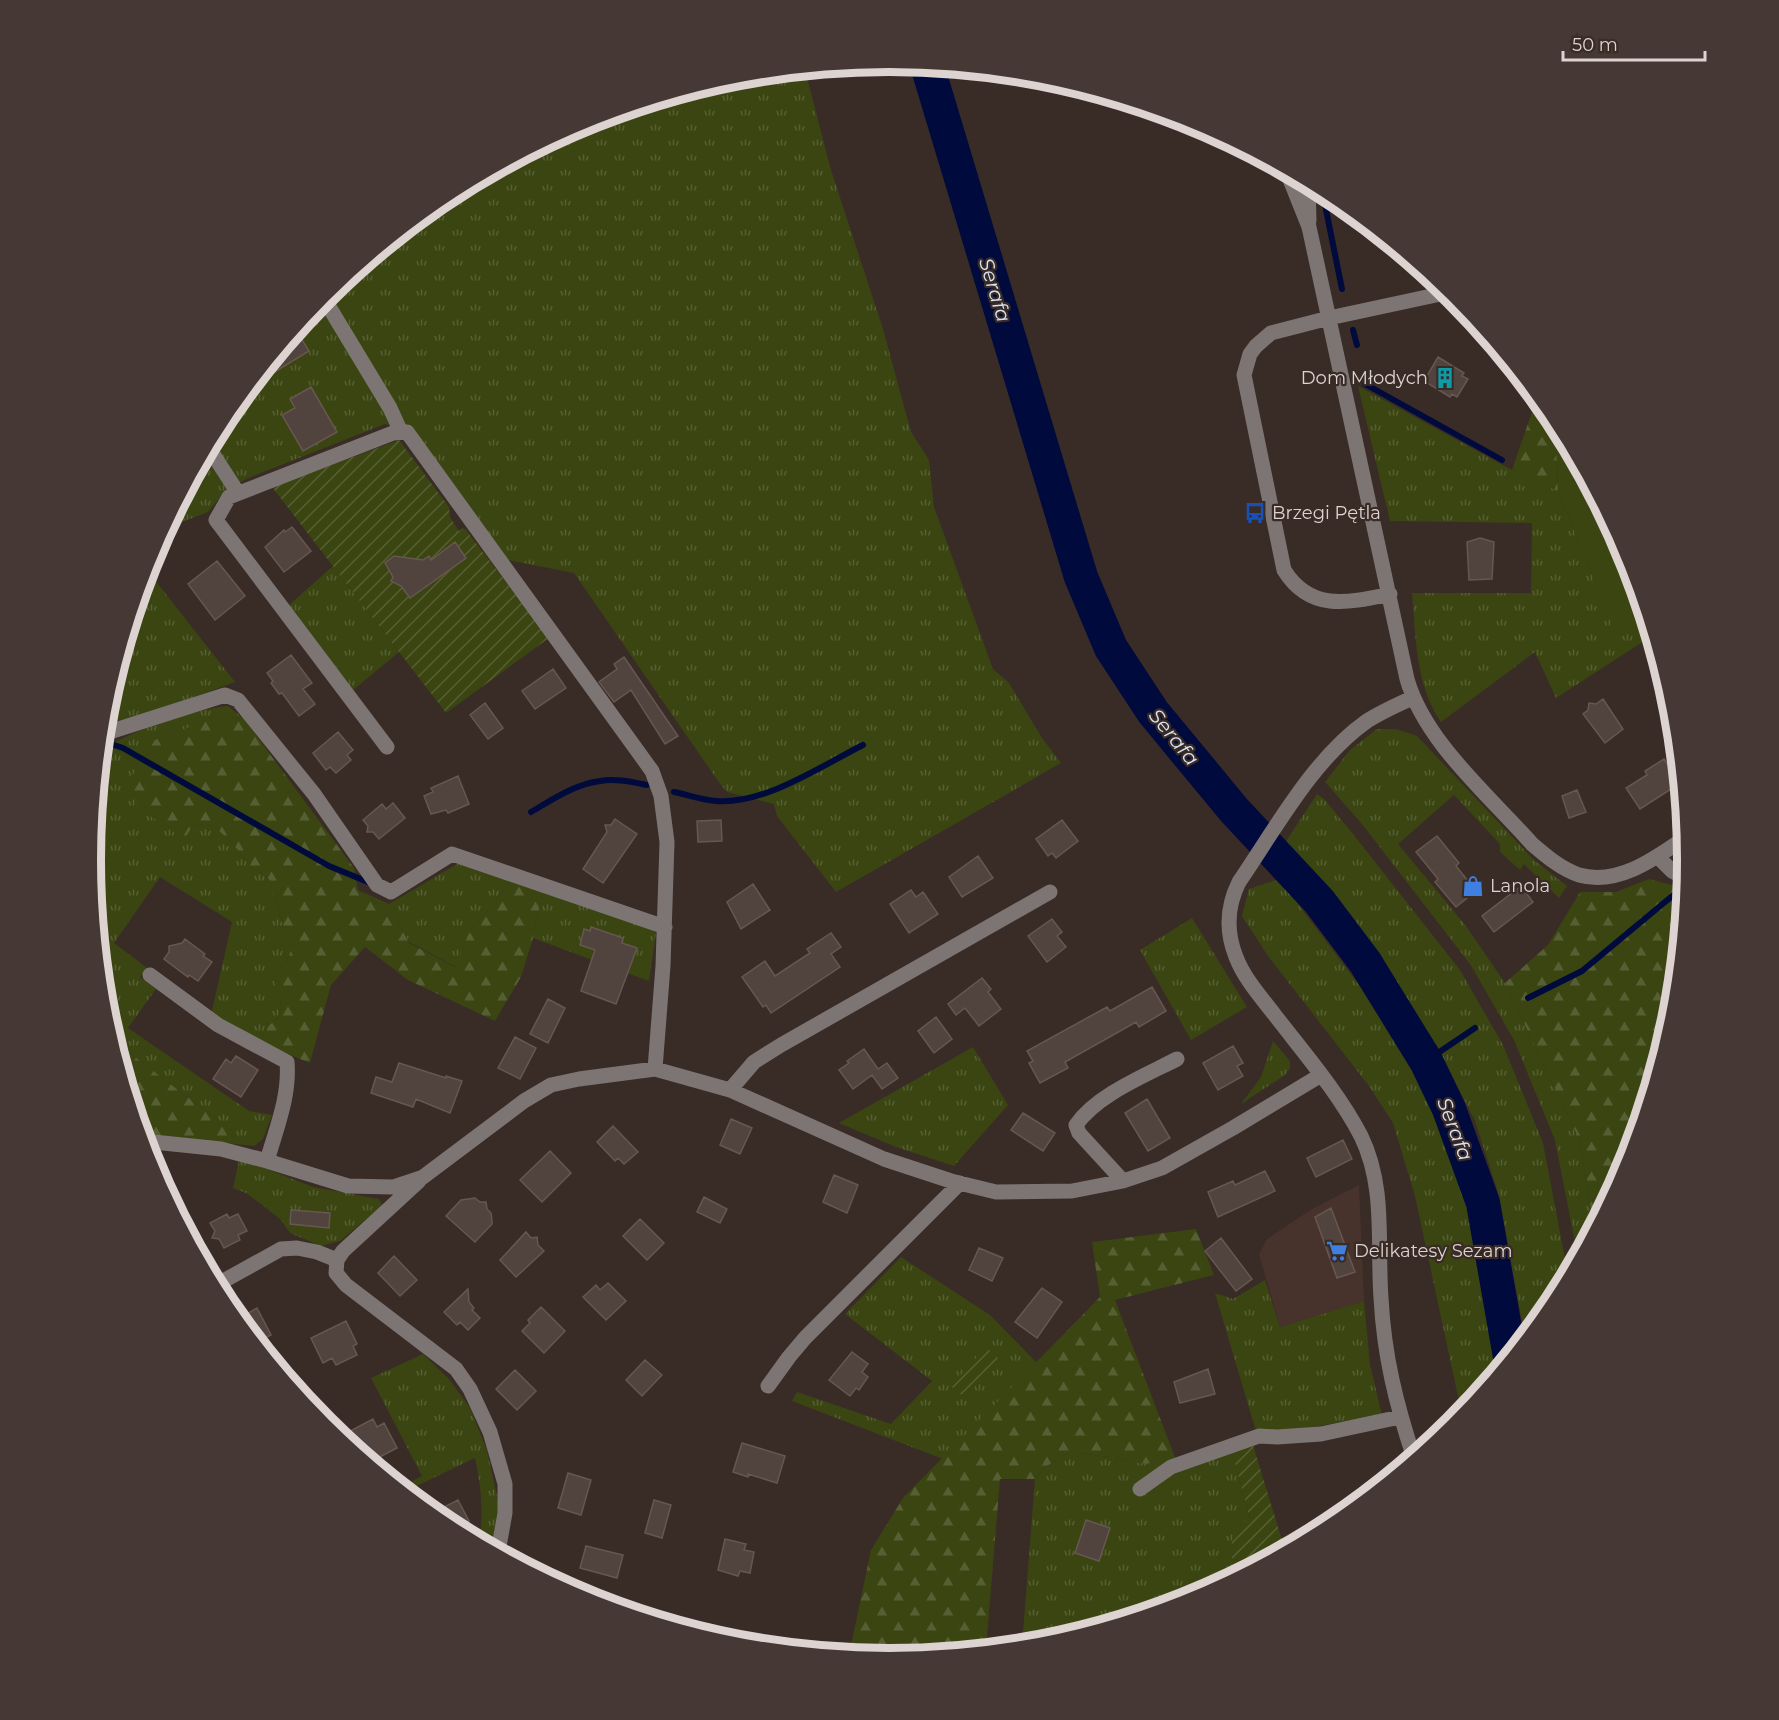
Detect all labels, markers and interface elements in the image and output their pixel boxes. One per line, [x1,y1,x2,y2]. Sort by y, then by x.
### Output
scale bar [1563,24,1706,62]
text: 50 m [1572,34,1618,56]
water label: Serafa [974,255,1016,325]
building icon: Dom Młodych [1433,366,1457,390]
place label: Dom Młodych [1301,367,1428,389]
bus stop icon: Brzegi Pętla [1243,501,1267,525]
place label: Brzegi Pętla [1272,502,1381,524]
water label: Serafa [1144,704,1204,770]
shop icon: Lanola [1461,874,1485,898]
place label: Lanola [1490,875,1550,897]
water label: Serafa [1432,1094,1478,1164]
supermarket icon: Delikatesy Sezam [1325,1239,1349,1263]
place label: Delikatesy Sezam [1354,1240,1513,1262]

